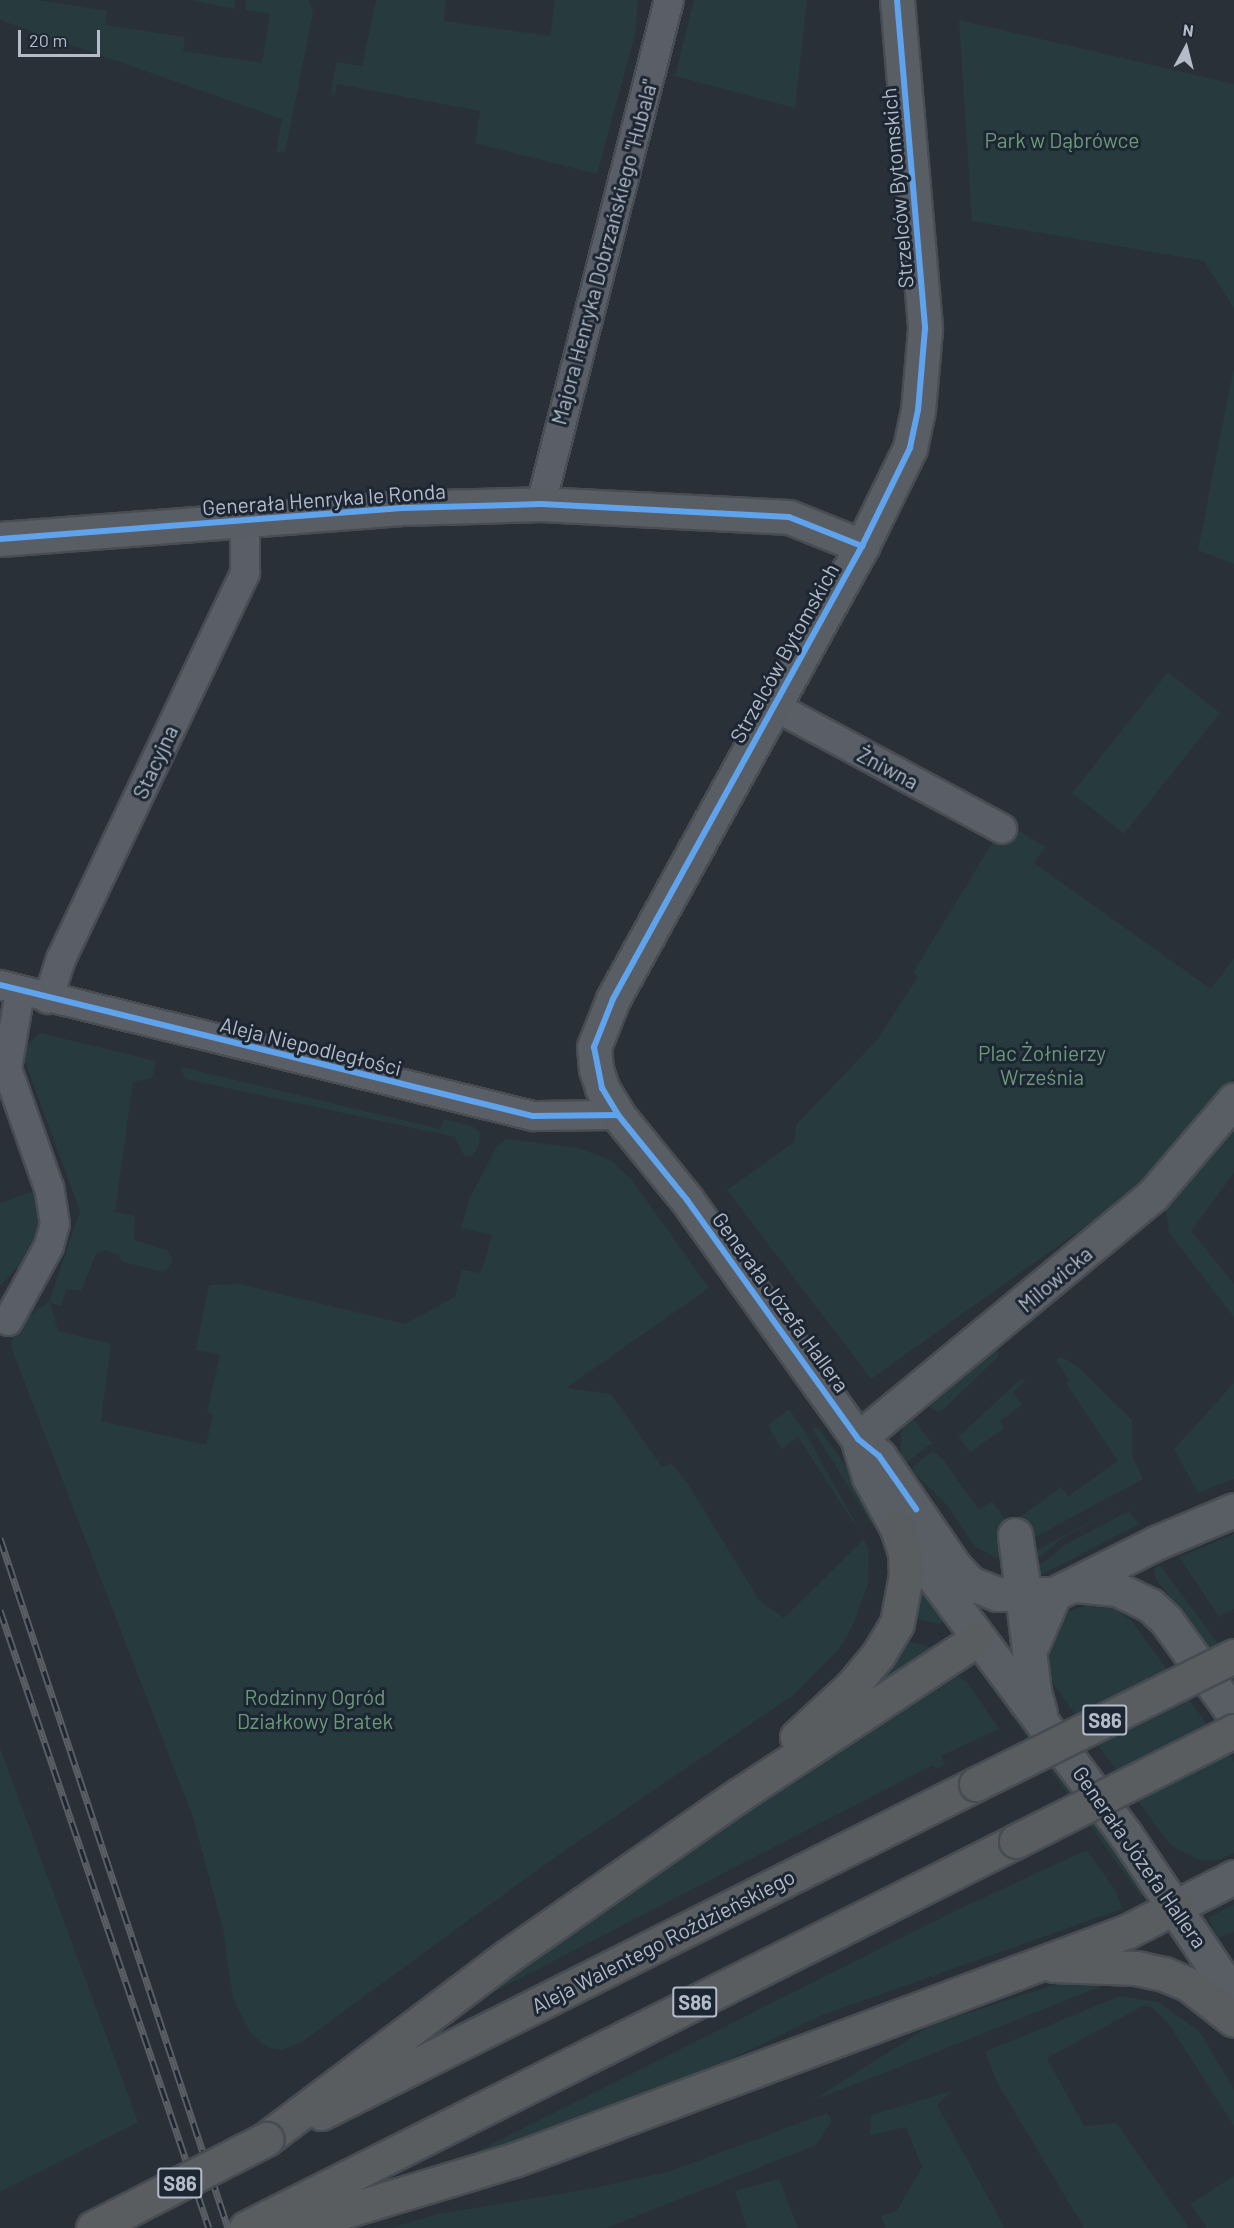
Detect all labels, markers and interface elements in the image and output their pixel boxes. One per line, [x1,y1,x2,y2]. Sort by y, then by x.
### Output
scale bar [21,18,104,56]
north arrow [1156,18,1216,78]
text: N [1182,20,1195,40]
text: 20 m [29,29,67,51]
street label: Majora Henryka Dobrzańskiego "Hubala" [546,77,662,427]
street label: Strzelców Bytomskich [876,87,918,289]
park label: Park w Dąbrówce [984,127,1140,153]
street label: Generała Henryka le Ronda [201,478,447,520]
street label: Strzelców Bytomskich [724,559,844,747]
street label: Stacyjna [127,721,183,803]
street label: Żniwna [853,742,923,794]
street label: Aleja Niepodległości [218,1011,404,1081]
park label: Plac Żołnierzy Września [978,1040,1106,1090]
street label: Generała Józefa Hallera [707,1207,855,1397]
street label: Milowicka [1013,1241,1097,1317]
park label: Rodzinny Ogród Działkowy Bratek [237,1684,393,1734]
road number: S86 [1081,1703,1129,1737]
street label: Generała Józefa Hallera [1068,1761,1212,1953]
street label: Aleja Walentego Roździeńskiego [527,1864,799,2018]
road number: S86 [671,1985,719,2019]
road number: S86 [156,2166,204,2200]

